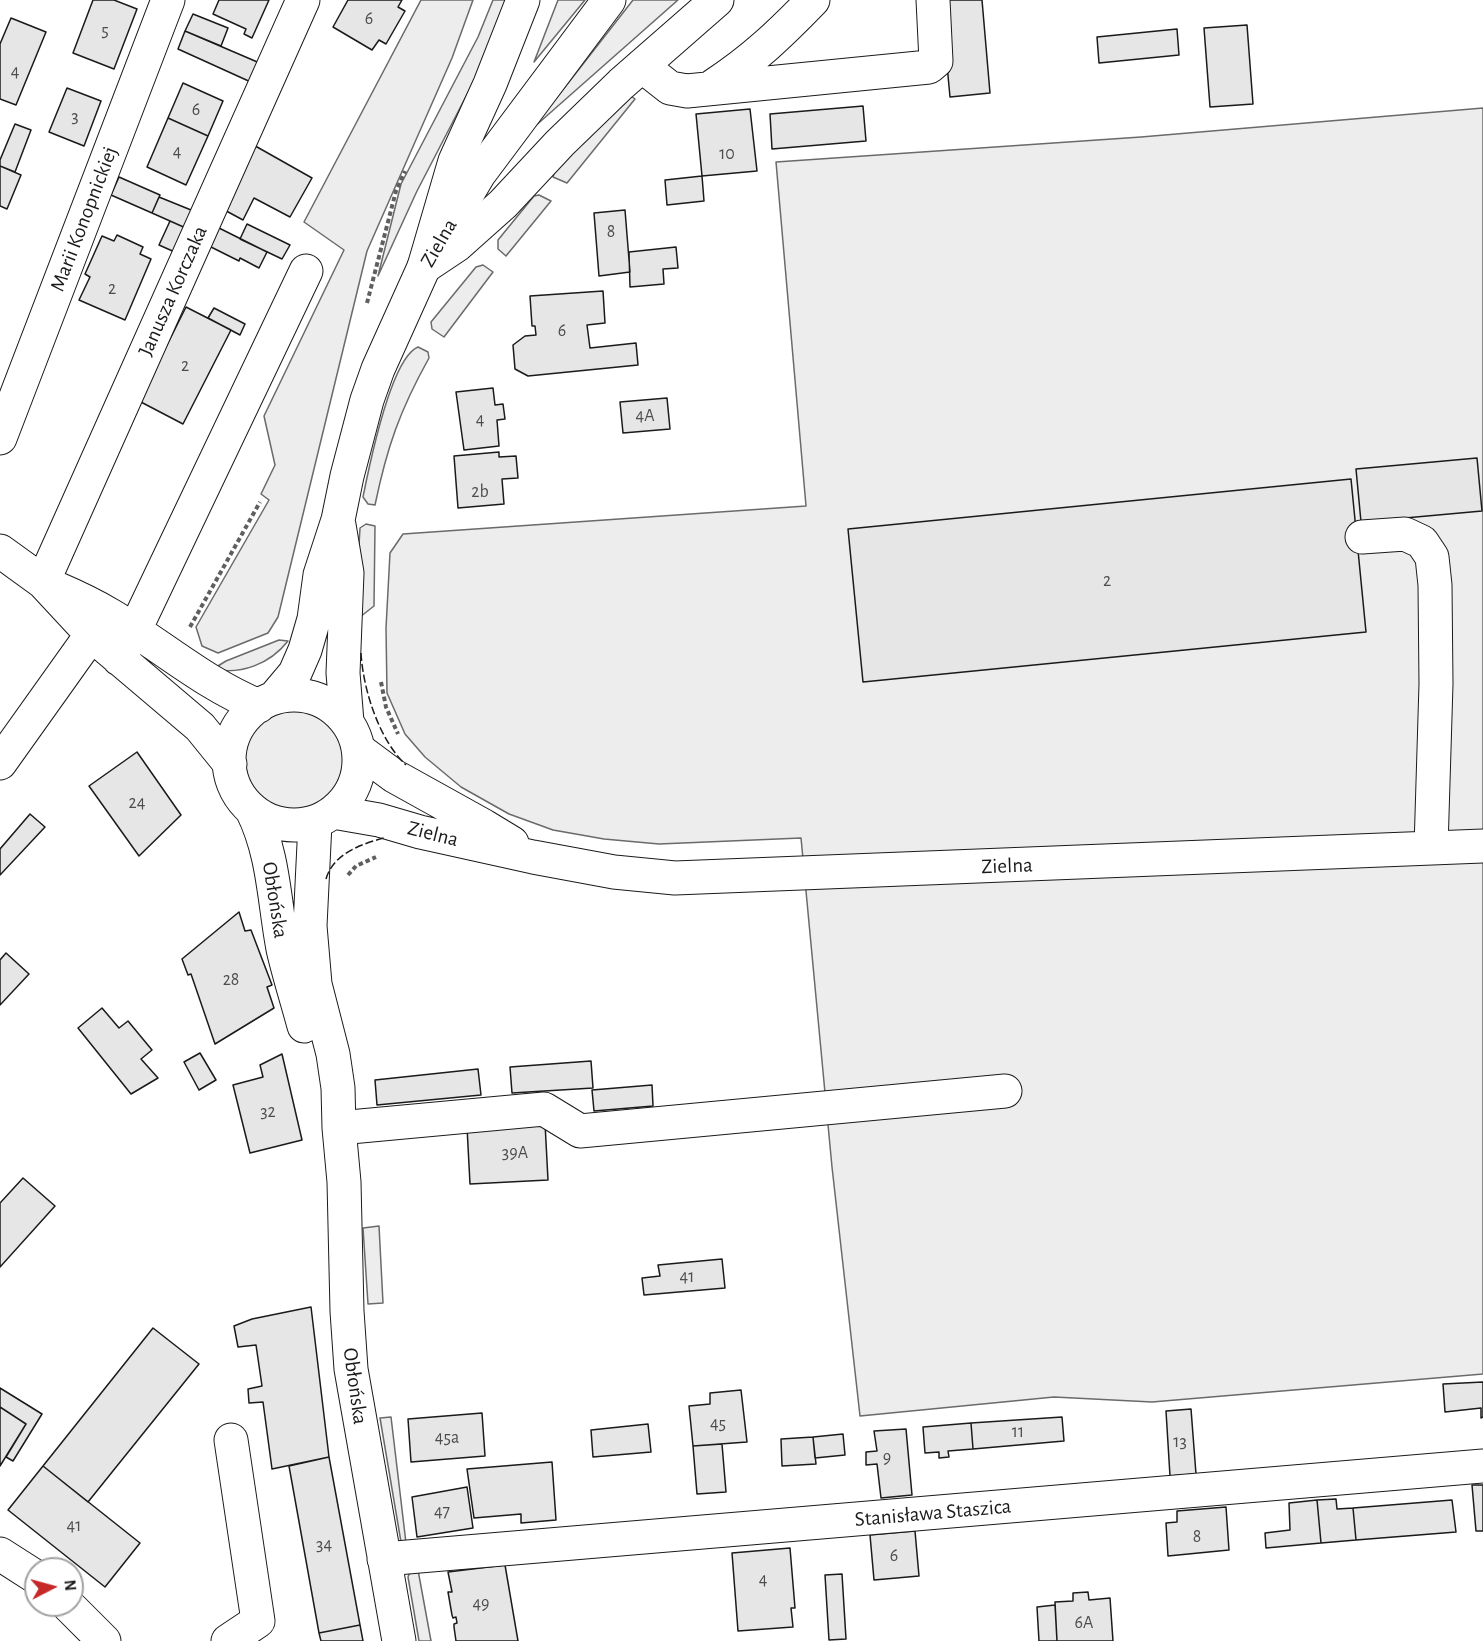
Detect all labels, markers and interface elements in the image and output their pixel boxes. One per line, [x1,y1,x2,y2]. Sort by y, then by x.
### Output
house number: 6 [365,8,373,30]
house number: 5 [101,20,109,42]
house number: 4 [11,61,19,83]
house number: 6 [192,99,200,121]
house number: 3 [71,106,79,128]
house number: 4 [173,141,181,163]
street label: Marii Konopnickiej [45,143,123,295]
house number: 10 [719,143,735,165]
street label: Zielna [415,214,463,272]
house number: 8 [607,221,615,243]
street label: Janusza Korczaka [133,222,213,360]
house number: 2 [108,278,116,300]
house number: 6 [558,320,566,342]
house number: 2 [181,355,189,377]
house number: 4A [635,405,655,427]
house number: 4 [476,409,484,431]
house number: 2b [471,481,489,503]
house number: 2 [1103,570,1111,592]
house number: 24 [129,792,145,814]
street label: Zielna [405,816,461,852]
street label: Zielna [981,853,1033,879]
street label: Obłońska [257,860,293,940]
house number: 28 [223,969,239,991]
house number: 32 [260,1101,276,1123]
house number: 39A [502,1142,528,1164]
house number: 41 [680,1266,694,1288]
street label: Obłońska [337,1346,373,1426]
house number: 45 [710,1413,726,1435]
house number: 11 [1012,1421,1024,1443]
house number: 45a [435,1427,459,1449]
house number: 13 [1173,1431,1187,1453]
house number: 9 [883,1447,891,1469]
street label: Stanisława Staszica [854,1494,1012,1532]
house number: 47 [434,1501,450,1523]
house number: 41 [67,1515,81,1537]
house number: 8 [1193,1526,1201,1548]
house number: 34 [316,1534,332,1556]
house number: 6 [890,1545,898,1567]
north arrow [24,1557,84,1617]
house number: 4 [759,1569,767,1591]
text: N [61,1579,78,1592]
house number: 49 [472,1593,490,1615]
house number: 6A [1075,1612,1093,1634]

